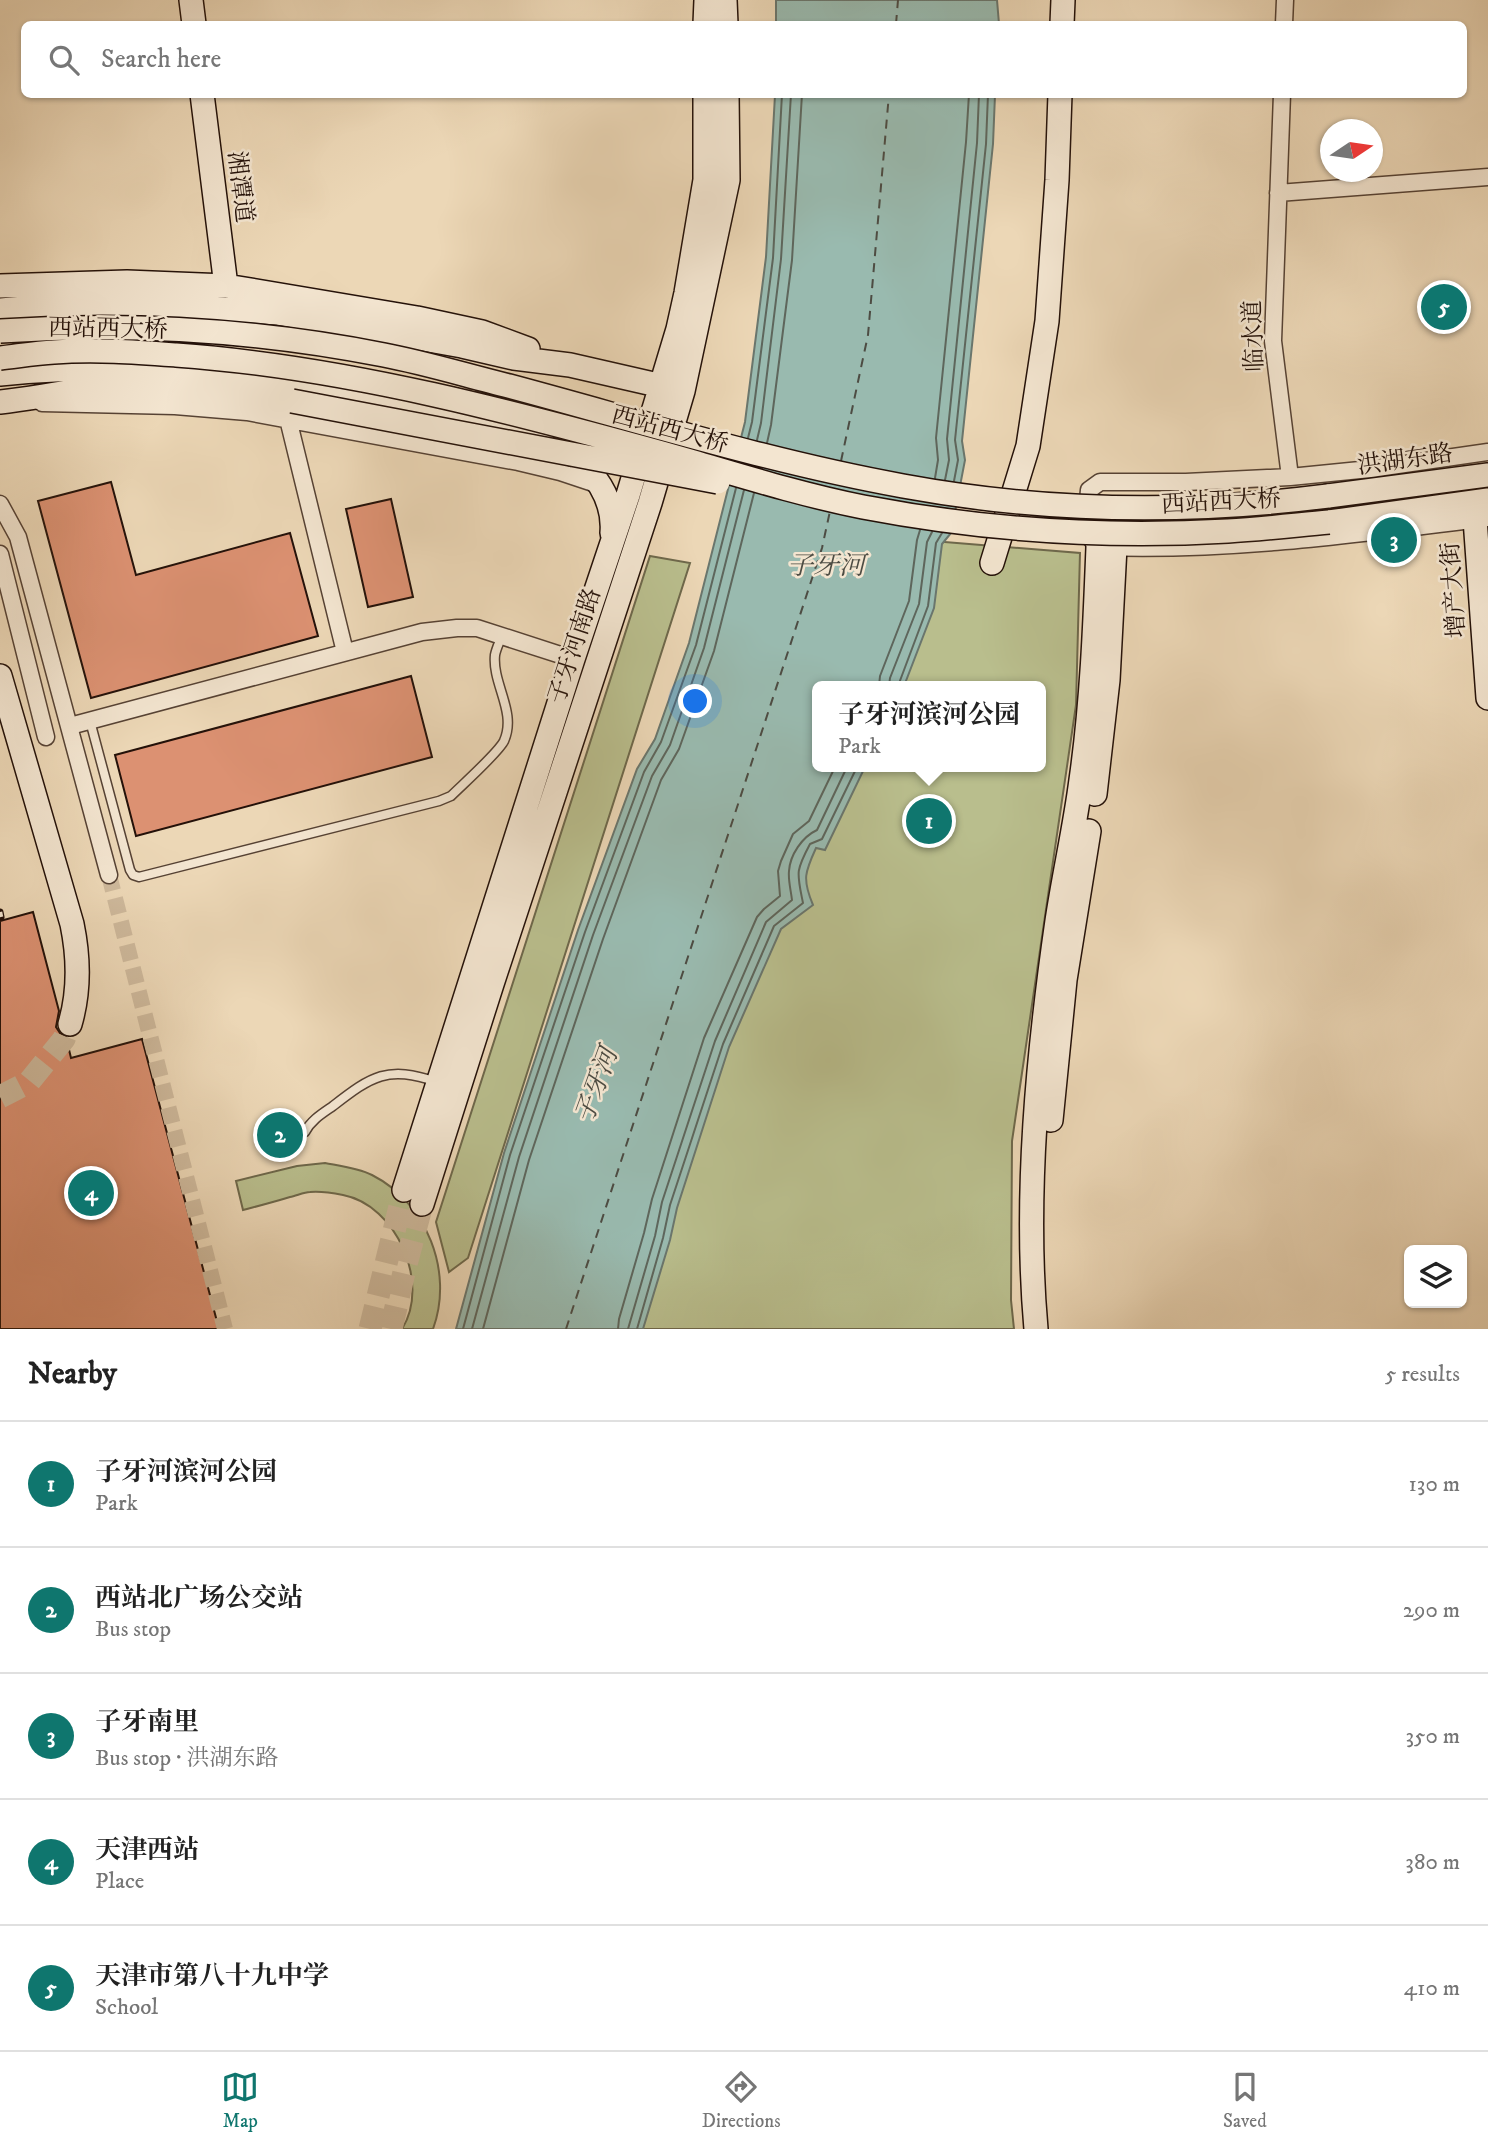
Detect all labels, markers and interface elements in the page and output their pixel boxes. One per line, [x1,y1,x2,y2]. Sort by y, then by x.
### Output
search box [21,21,1467,98]
icon: search [45,41,83,79]
text: Search here [101,43,221,76]
north arrow [1320,119,1383,182]
street label: 湘潭道 [221,149,259,225]
pin: 5 [1421,281,1467,333]
street label: 临水道 [1238,299,1270,373]
street label: 西站西大桥 [48,313,168,345]
street label: 西站西大桥 [608,400,732,460]
street label: 洪湖东路 [1355,438,1455,482]
street label: 西站西大桥 [1160,484,1282,520]
pin: 3 [1371,514,1417,566]
street label: 增产大街 [1436,541,1472,639]
water label: 子牙河 [787,550,869,583]
street label: 子牙河南路 [542,584,608,708]
popup [812,681,1046,772]
your location [678,684,712,718]
text: 子牙河滨河公园 [838,699,1020,732]
text: Park [838,732,881,761]
pin: 1 [906,795,952,847]
water label: 子牙河 [568,1040,627,1128]
pin: 2 [257,1109,303,1161]
pin: 4 [68,1167,114,1219]
map controls [1404,1245,1467,1308]
button: layers [1404,1245,1467,1308]
text: Nearby [28,1356,117,1393]
text: 5 results [1385,1360,1460,1389]
text: 子牙河滨河公园 [95,1456,277,1489]
text: 1 [47,1470,55,1499]
text: 130 m [1408,1470,1460,1499]
text: Park [95,1489,138,1518]
text: 西站北广场公交站 [95,1582,303,1615]
text: 2 [45,1596,57,1625]
text: 290 m [1403,1596,1460,1625]
text: Bus stop [95,1615,171,1644]
text: 子牙南里 [95,1706,199,1739]
text: 3 [47,1722,55,1751]
text: 350 m [1405,1722,1460,1751]
text: Bus stop · 洪湖东路 [95,1744,278,1773]
text: 天津西站 [95,1834,199,1867]
text: 4 [44,1848,58,1877]
text: 380 m [1405,1848,1460,1877]
text: Place [95,1867,144,1896]
text: 天津市第八十九中学 [95,1960,329,1993]
text: 5 [45,1974,57,2003]
text: 410 m [1404,1974,1460,2003]
text: School [95,1993,158,2022]
tab: Map [221,2068,259,2133]
tab: Directions [702,2068,781,2133]
tab: Saved [1223,2068,1267,2133]

